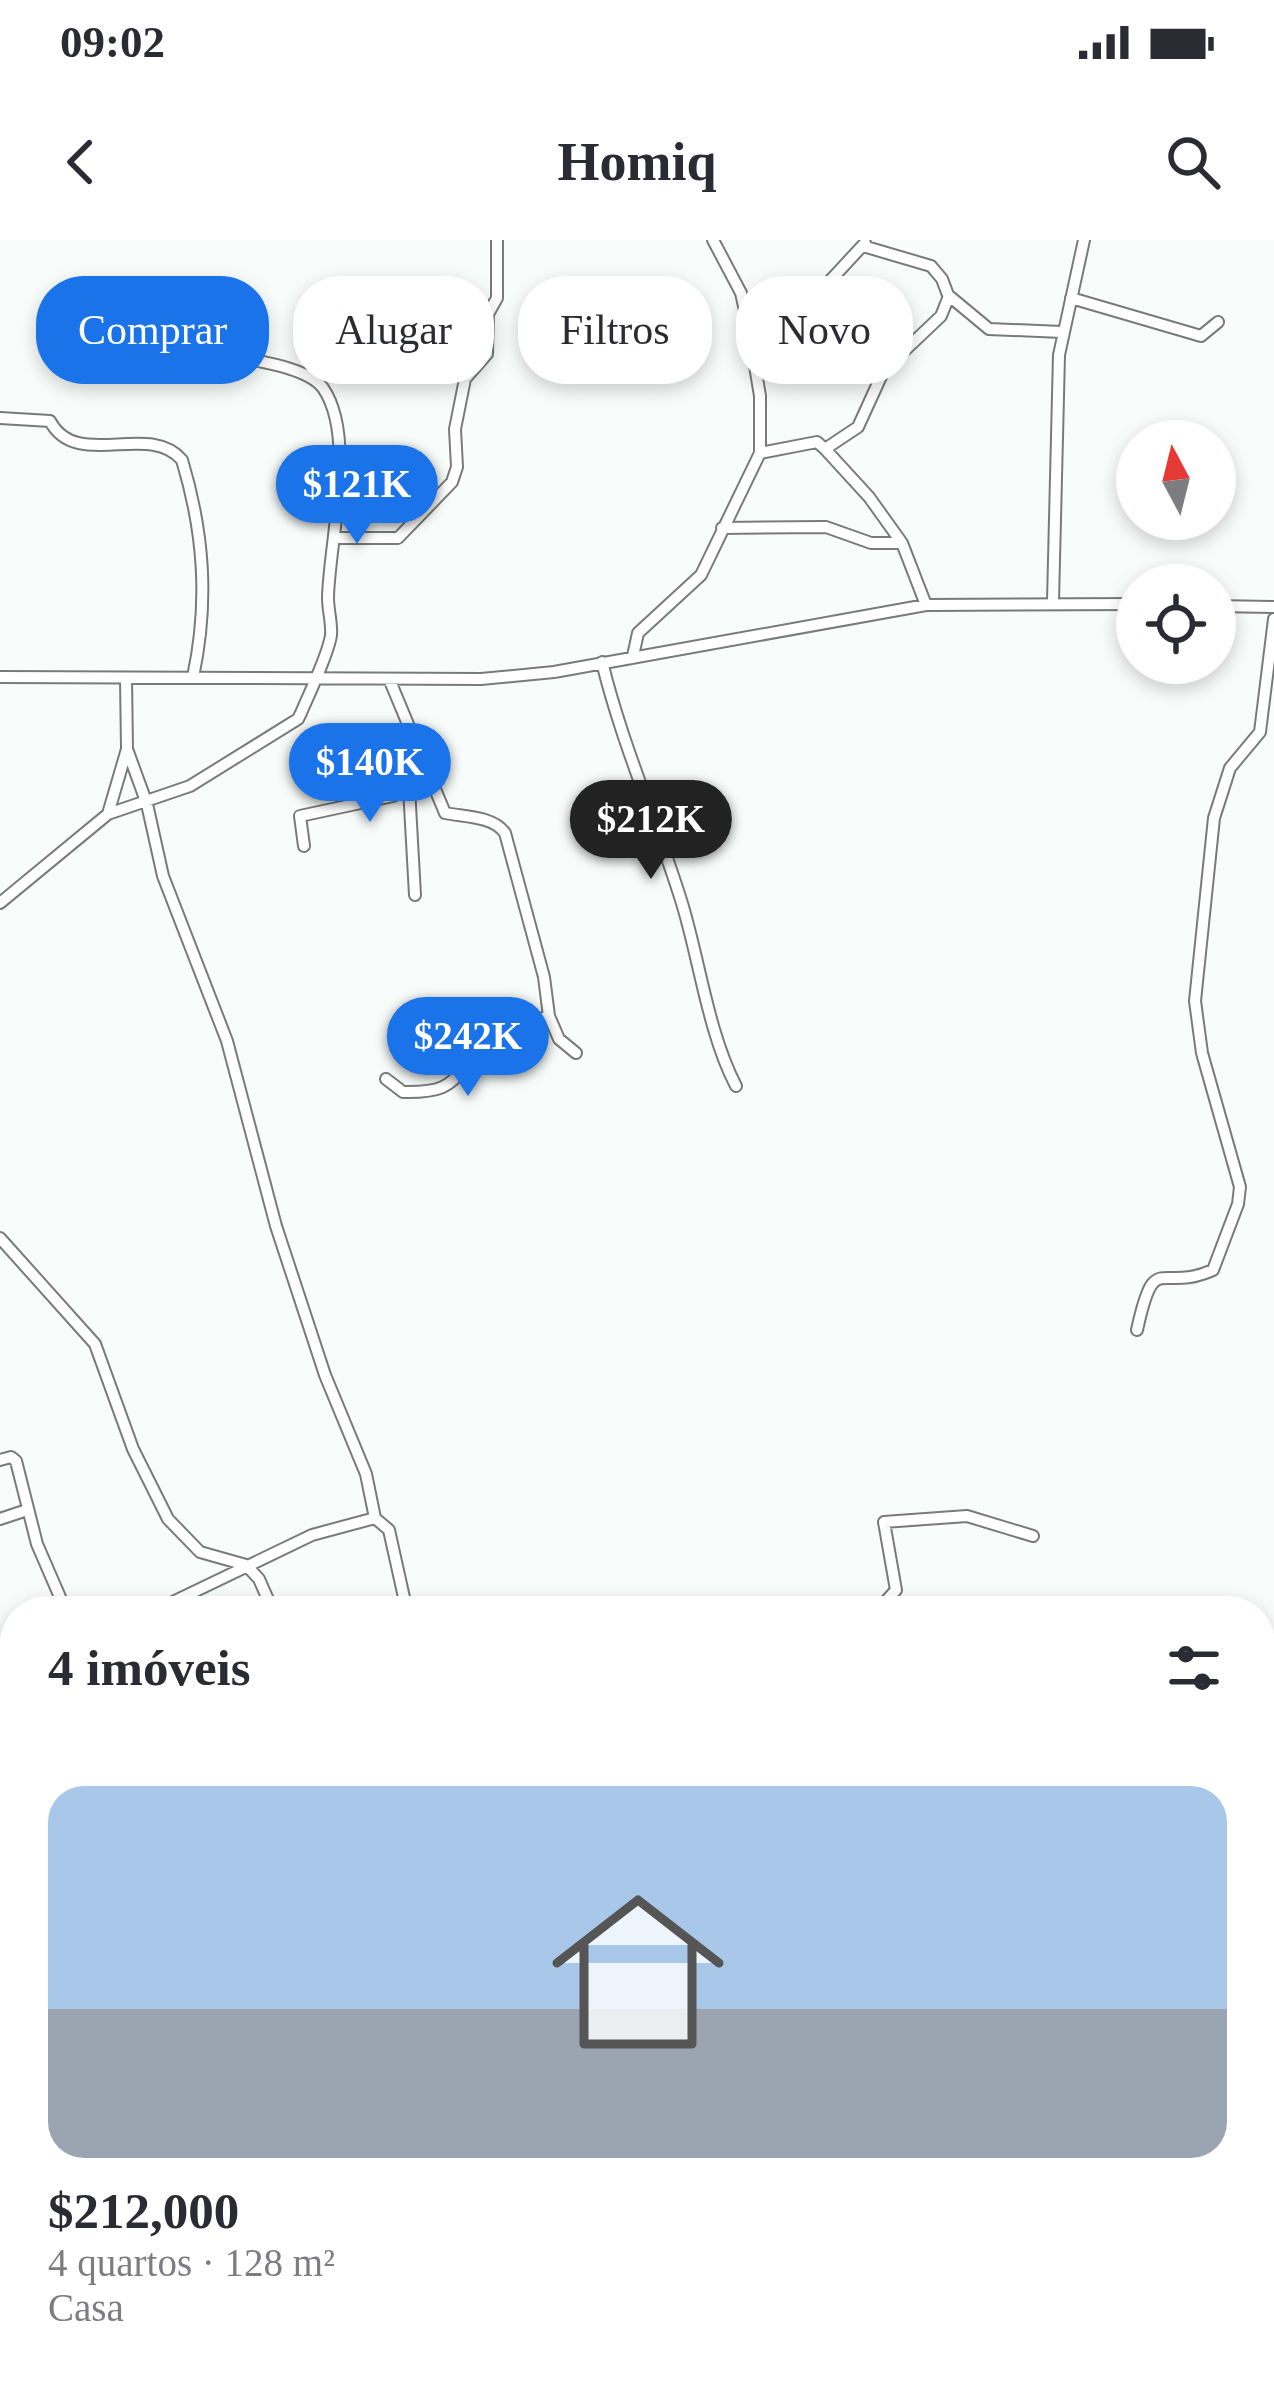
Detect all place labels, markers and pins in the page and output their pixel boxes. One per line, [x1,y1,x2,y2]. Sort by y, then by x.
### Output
pin: $121K [273,445,441,547]
pin: $140K [286,723,454,825]
pin: $212K [567,780,735,882]
pin: $242K [384,997,552,1099]

